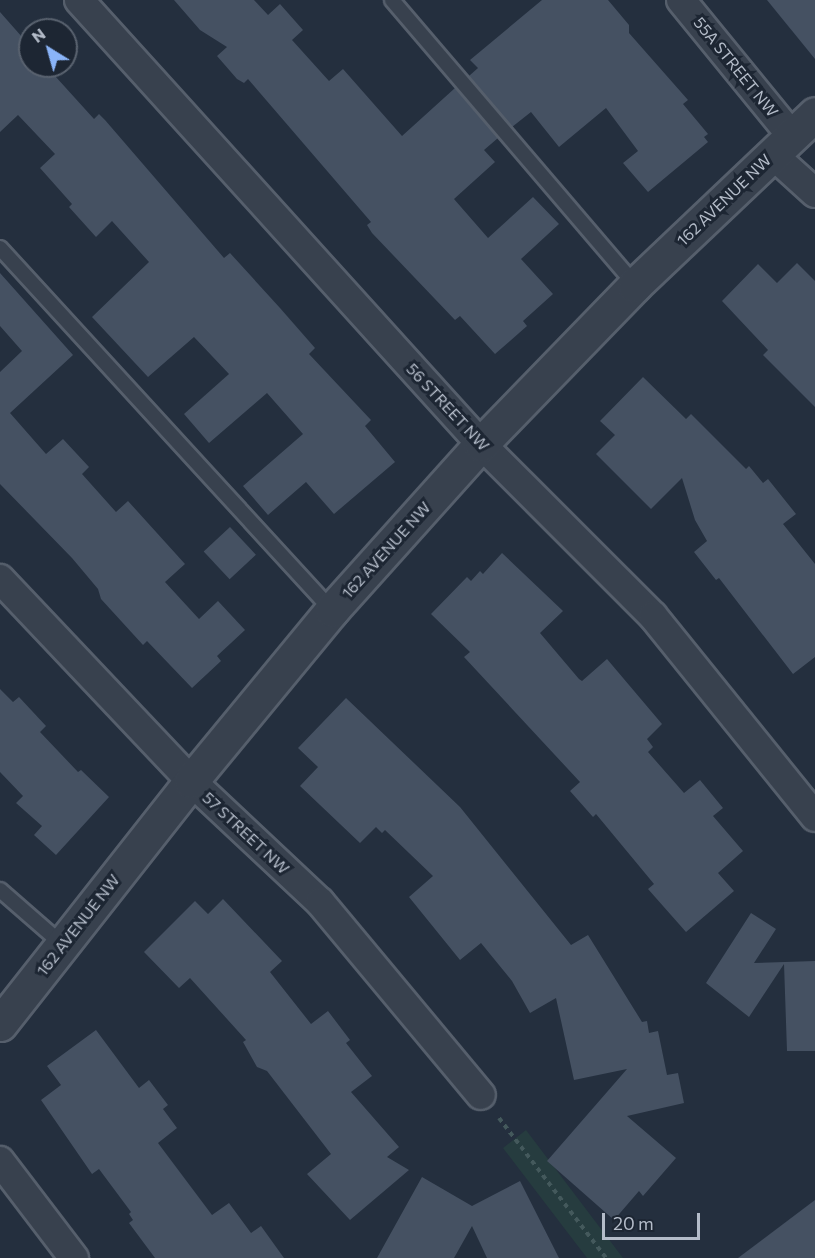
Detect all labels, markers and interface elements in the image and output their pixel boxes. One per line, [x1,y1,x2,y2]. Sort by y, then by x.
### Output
street label: 55A STREET NW [690,13,782,121]
north arrow [18,18,78,78]
text: N [28,24,49,46]
street label: 162 AVENUE NW [673,150,775,250]
street label: 56 STREET NW [403,359,493,455]
street label: 162 AVENUE NW [338,498,434,602]
street label: 57 STREET NW [199,788,293,878]
street label: 162 AVENUE NW [32,870,124,980]
scale bar [605,1201,702,1239]
text: 20 m [613,1212,654,1234]

